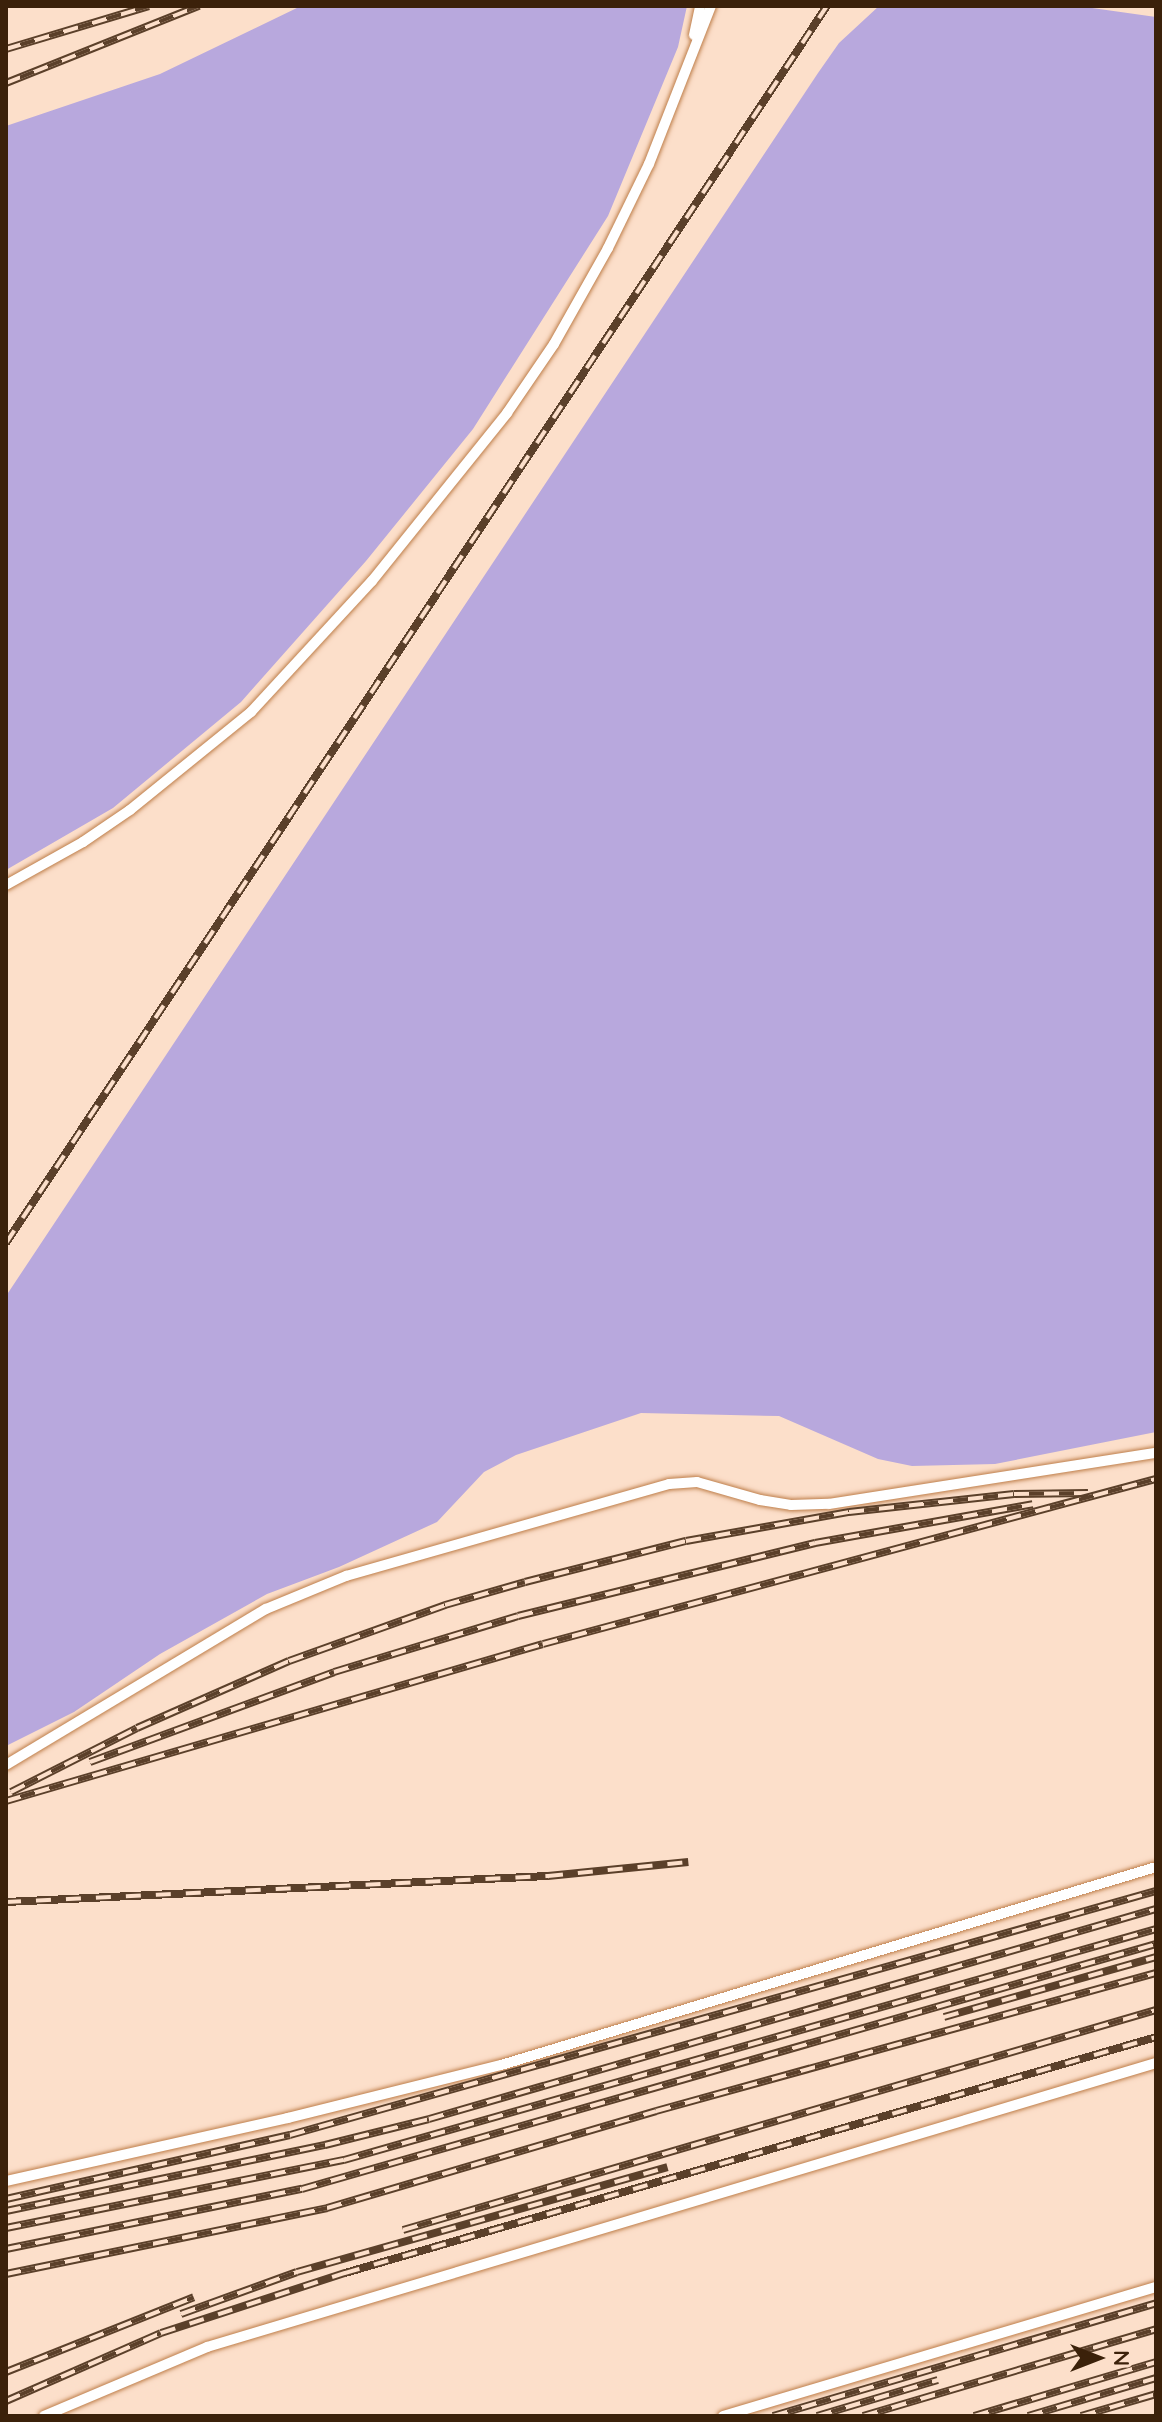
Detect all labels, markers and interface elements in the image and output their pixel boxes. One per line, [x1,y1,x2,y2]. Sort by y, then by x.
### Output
north arrow [1058,2318,1138,2398]
text: N [1108,2350,1136,2366]

